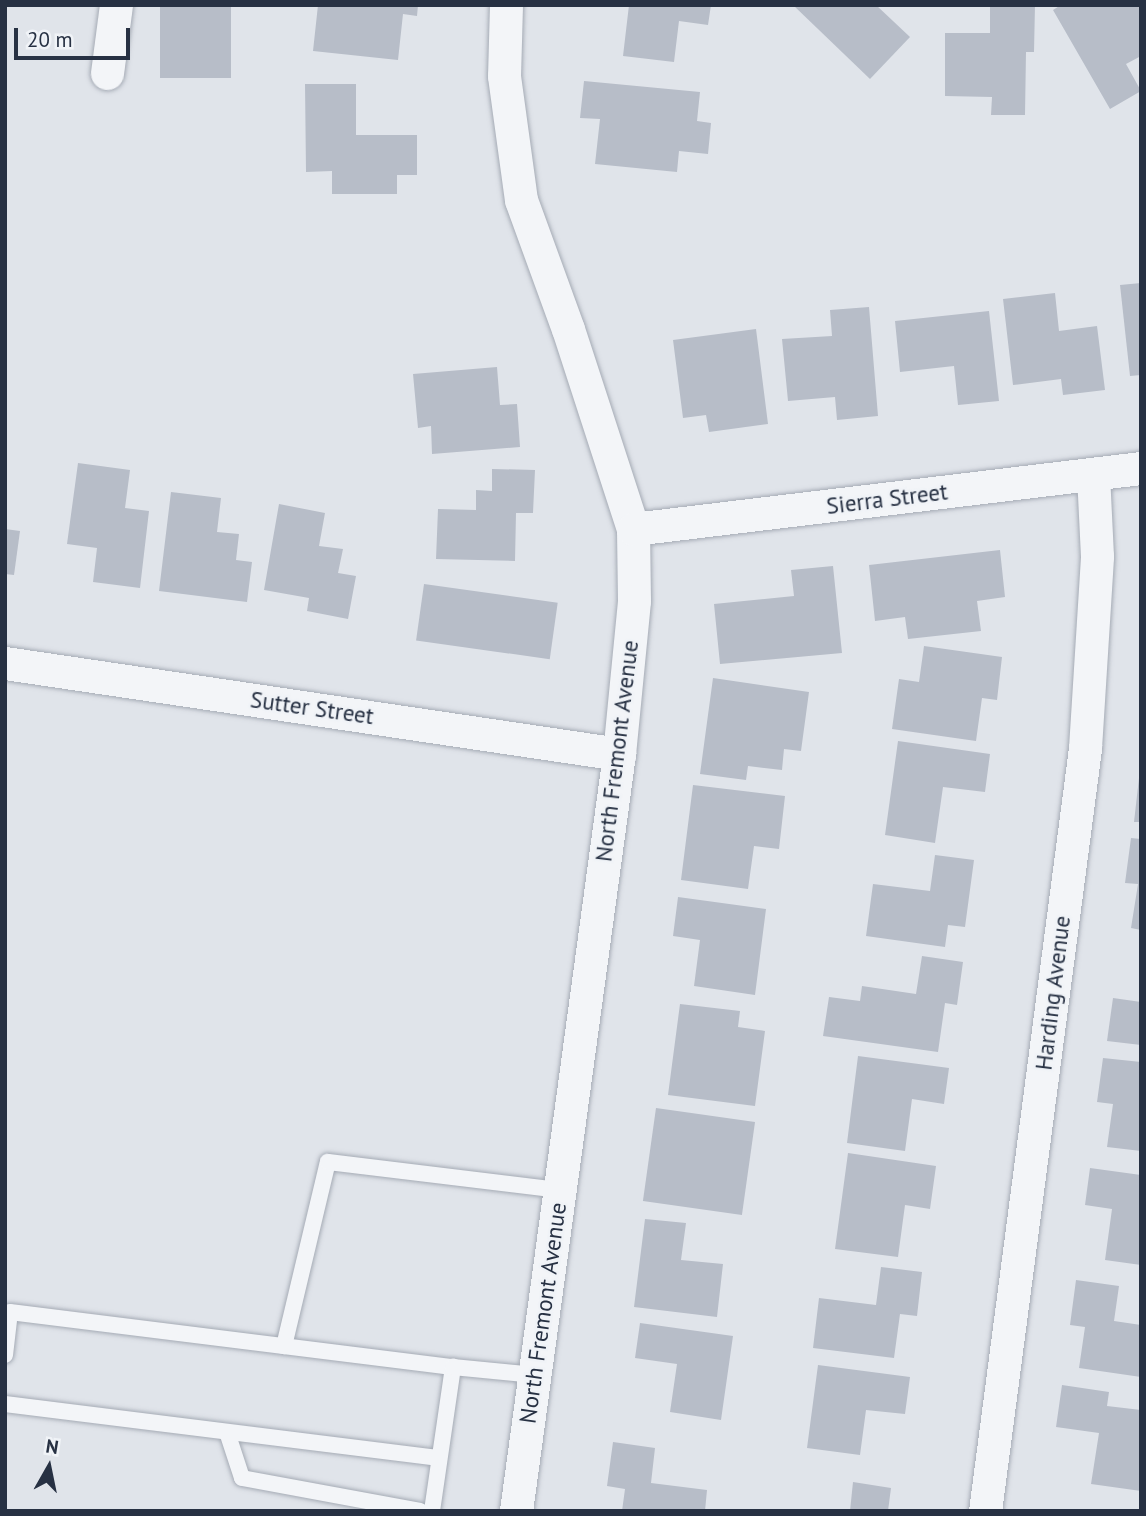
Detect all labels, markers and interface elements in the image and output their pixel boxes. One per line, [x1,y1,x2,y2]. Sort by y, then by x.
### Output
scale bar [18,14,133,58]
text: 20 m [27,26,73,53]
street label: Sierra Street [825,478,949,520]
street label: North Fremont Avenue [590,638,644,864]
street label: Sutter Street [249,686,375,730]
street label: Harding Avenue [1030,914,1076,1072]
street label: North Fremont Avenue [514,1200,572,1426]
north arrow [14,1432,84,1502]
text: N [44,1433,60,1459]

